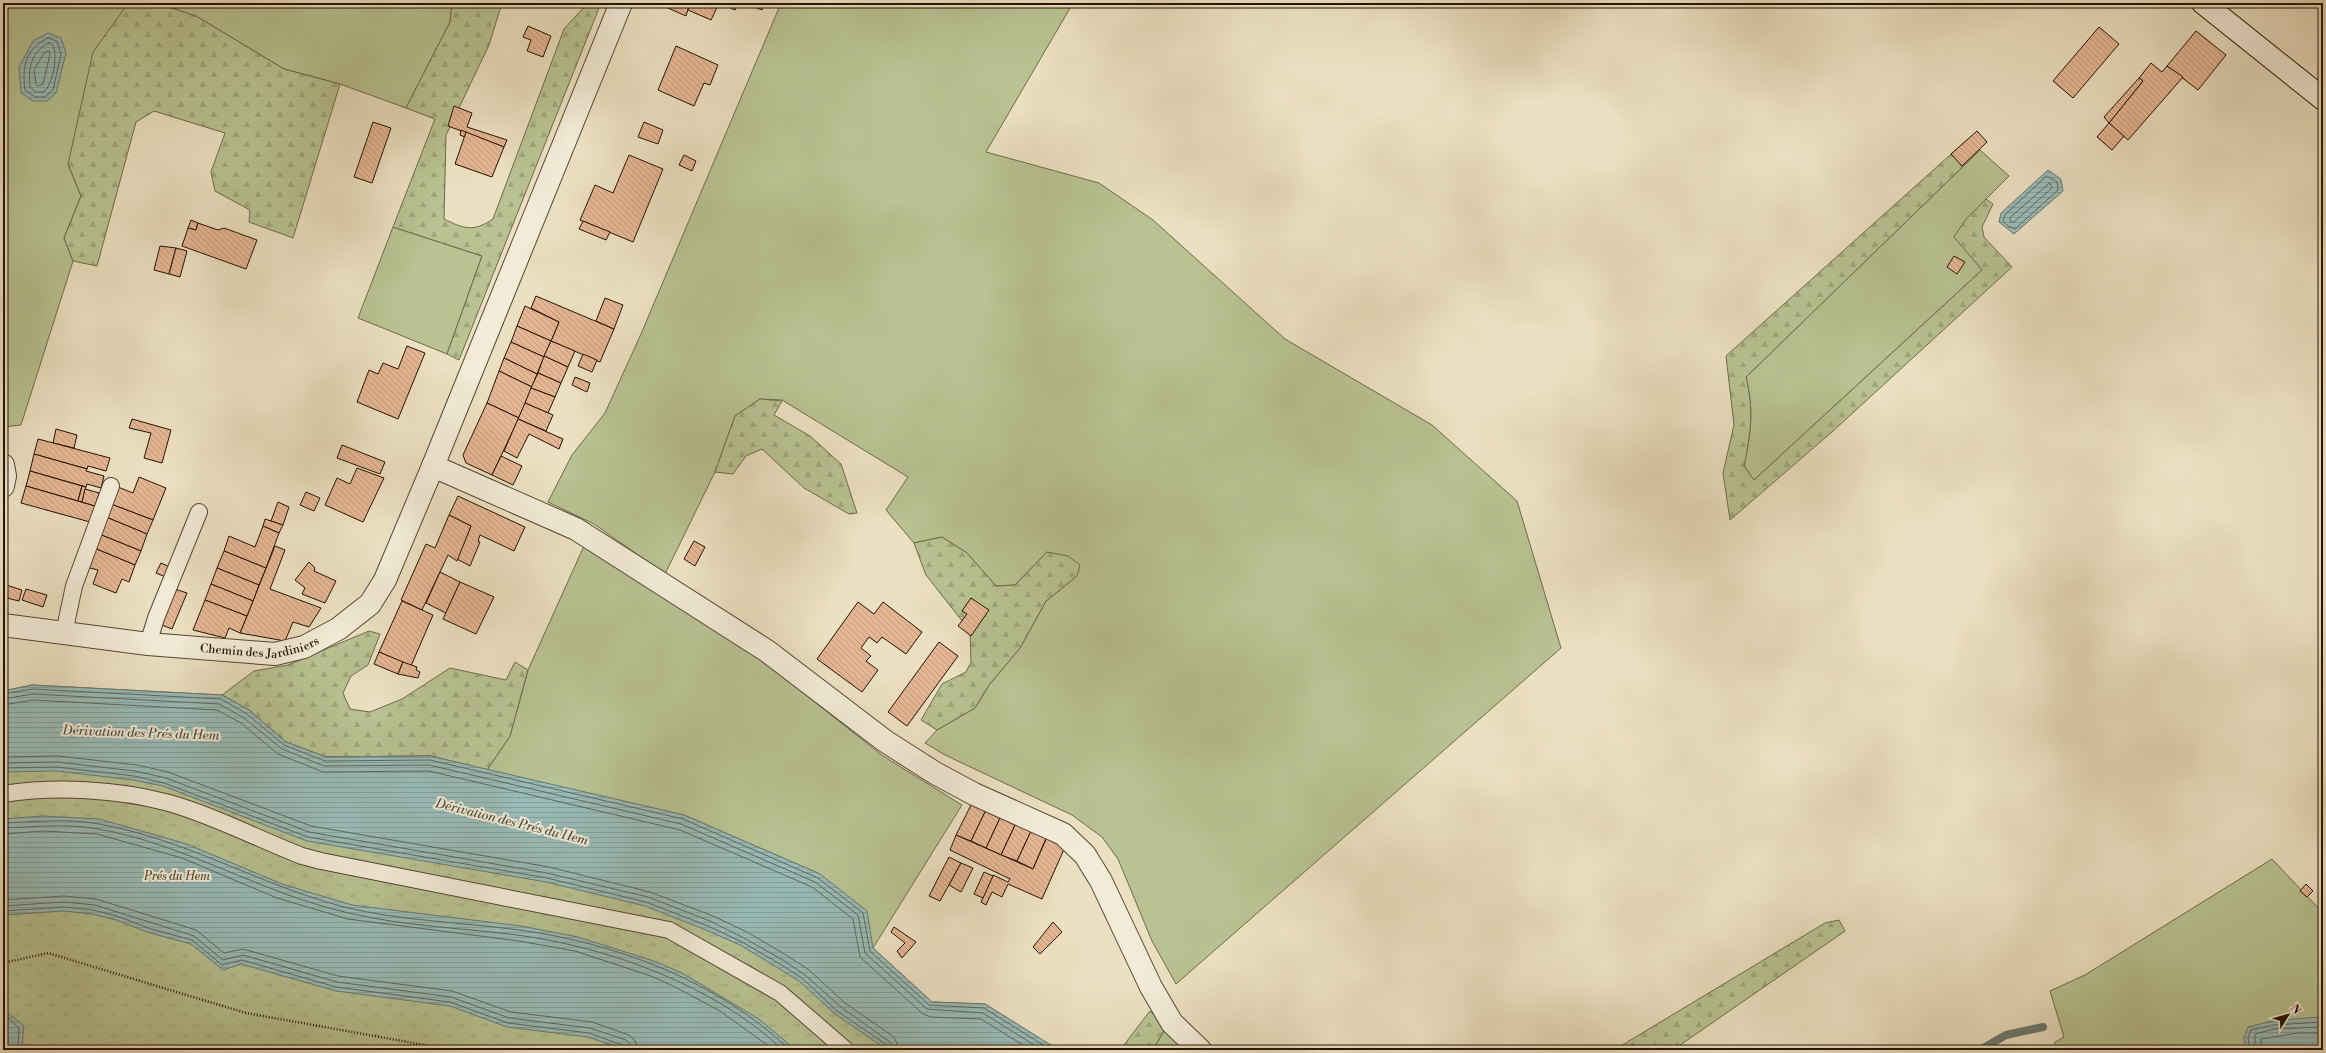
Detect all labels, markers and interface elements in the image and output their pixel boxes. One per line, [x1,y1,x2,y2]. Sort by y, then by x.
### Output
street label: Chemin des Jardiniers [200,633,322,662]
water label: Dérivation des Prés du Hem [61,722,220,744]
water label: Dérivation des Prés du Hem [433,795,590,849]
park label: Prés du Hem [143,869,210,884]
north arrow [2268,995,2308,1035]
text: N [2287,1002,2304,1018]

